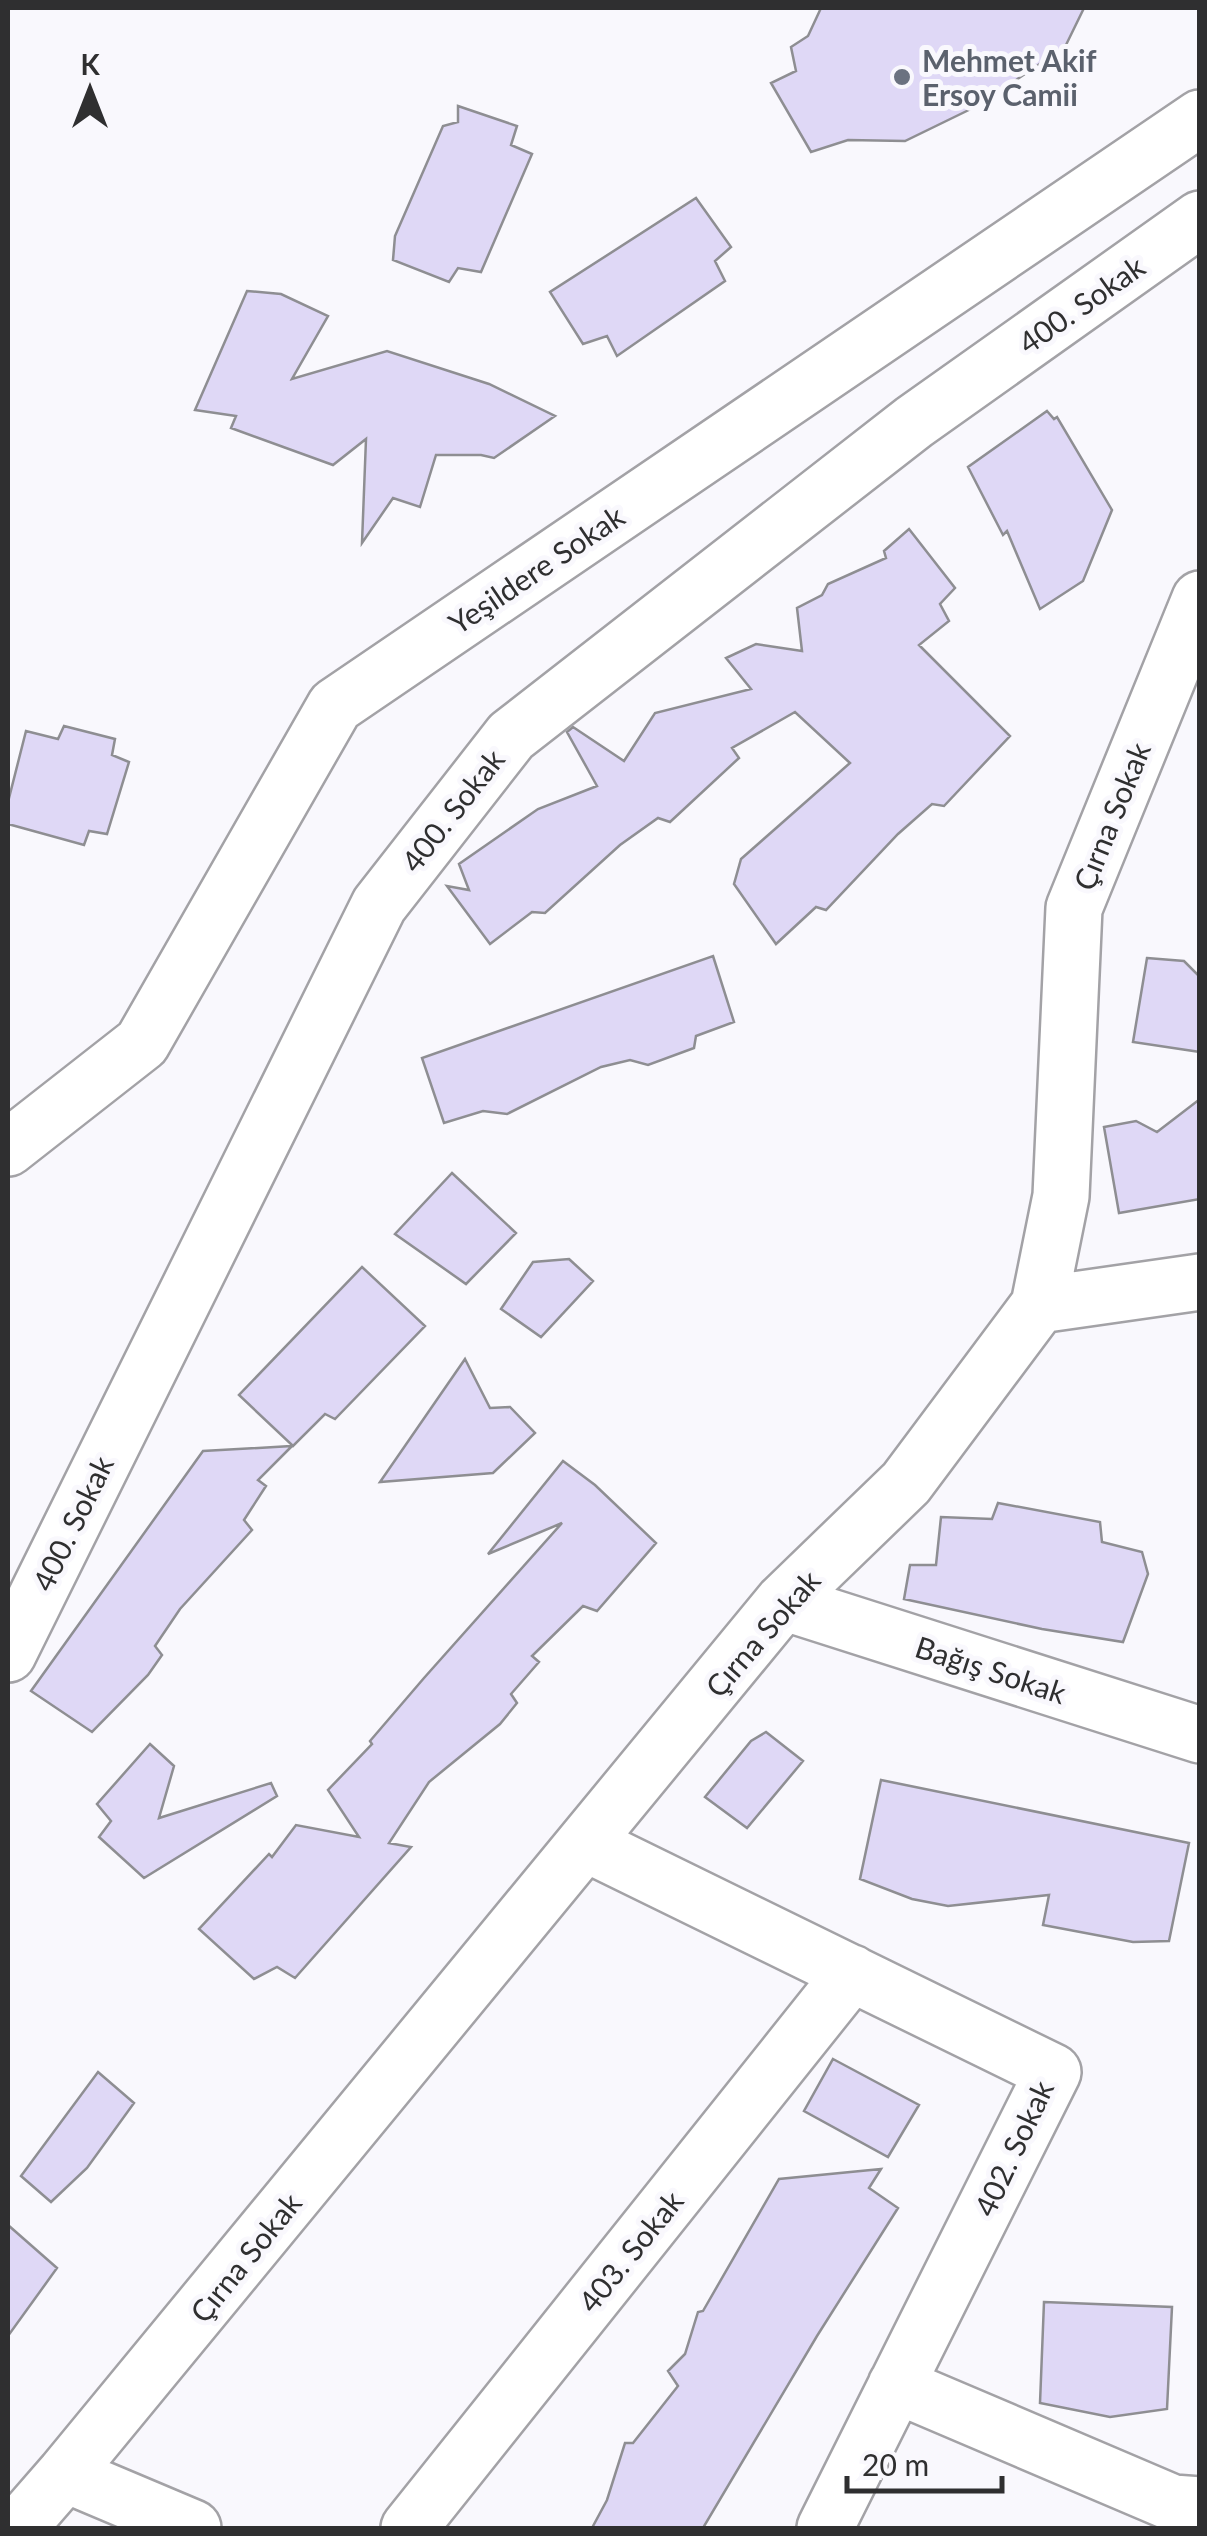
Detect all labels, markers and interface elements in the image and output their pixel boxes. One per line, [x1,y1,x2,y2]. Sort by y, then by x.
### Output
north arrow [40,40,140,140]
place label: Mehmet Akif Ersoy Camii [922,42,1097,112]
text: K [80,47,100,81]
marker: Mehmet Akif Ersoy Camii [891,66,913,88]
street label: 400. Sokak [1011,247,1152,360]
street label: Yeşildere Sokak [442,497,631,641]
street label: Çırna Sokak [1065,736,1157,895]
street label: 400. Sokak [393,741,511,878]
street label: 400. Sokak [24,1449,120,1596]
street label: Çırna Sokak [697,1562,827,1704]
street label: Bağış Sokak [911,1628,1072,1710]
street label: 402. Sokak [966,2074,1060,2222]
street label: 403. Sokak [570,2183,690,2319]
street label: Çırna Sokak [182,2184,309,2329]
scale bar [847,2431,1002,2493]
text: 20 m [862,2446,929,2482]

